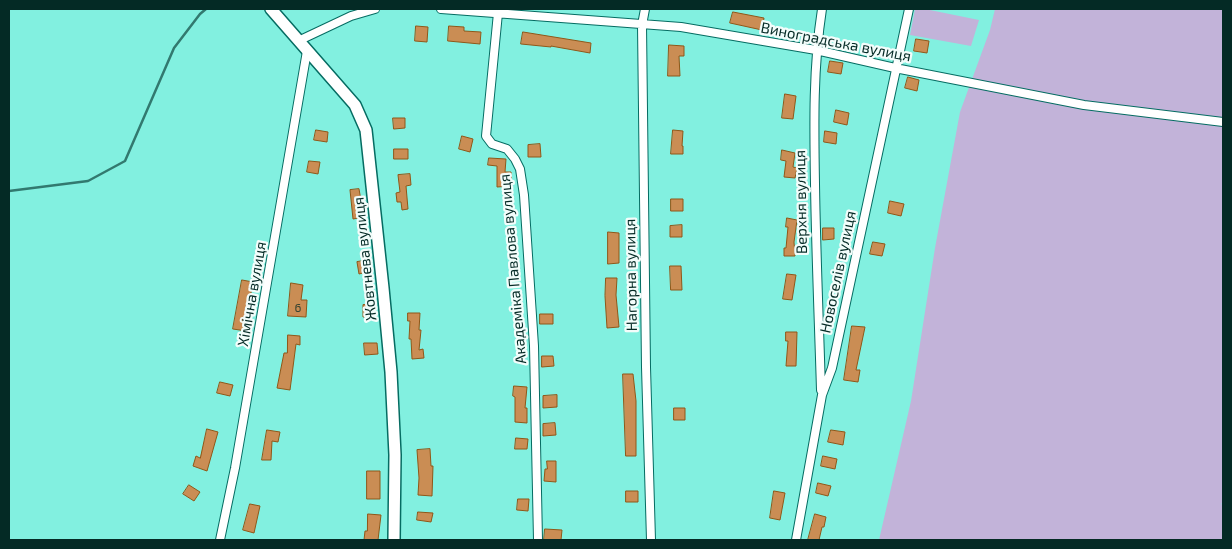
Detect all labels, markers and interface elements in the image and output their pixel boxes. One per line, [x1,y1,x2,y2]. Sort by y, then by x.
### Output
street label: Виноградська вулиця [759,19,913,65]
street label: Верхня вулиця [791,150,811,254]
street label: Академіка Павлова вулиця [496,173,530,365]
street label: Жовтнева вулиця [350,196,380,322]
street label: Новоселів вулиця [816,209,860,335]
street label: Нагорна вулиця [621,218,641,332]
street label: Хімічна вулиця [234,240,270,348]
house number: 6 [295,301,301,315]

